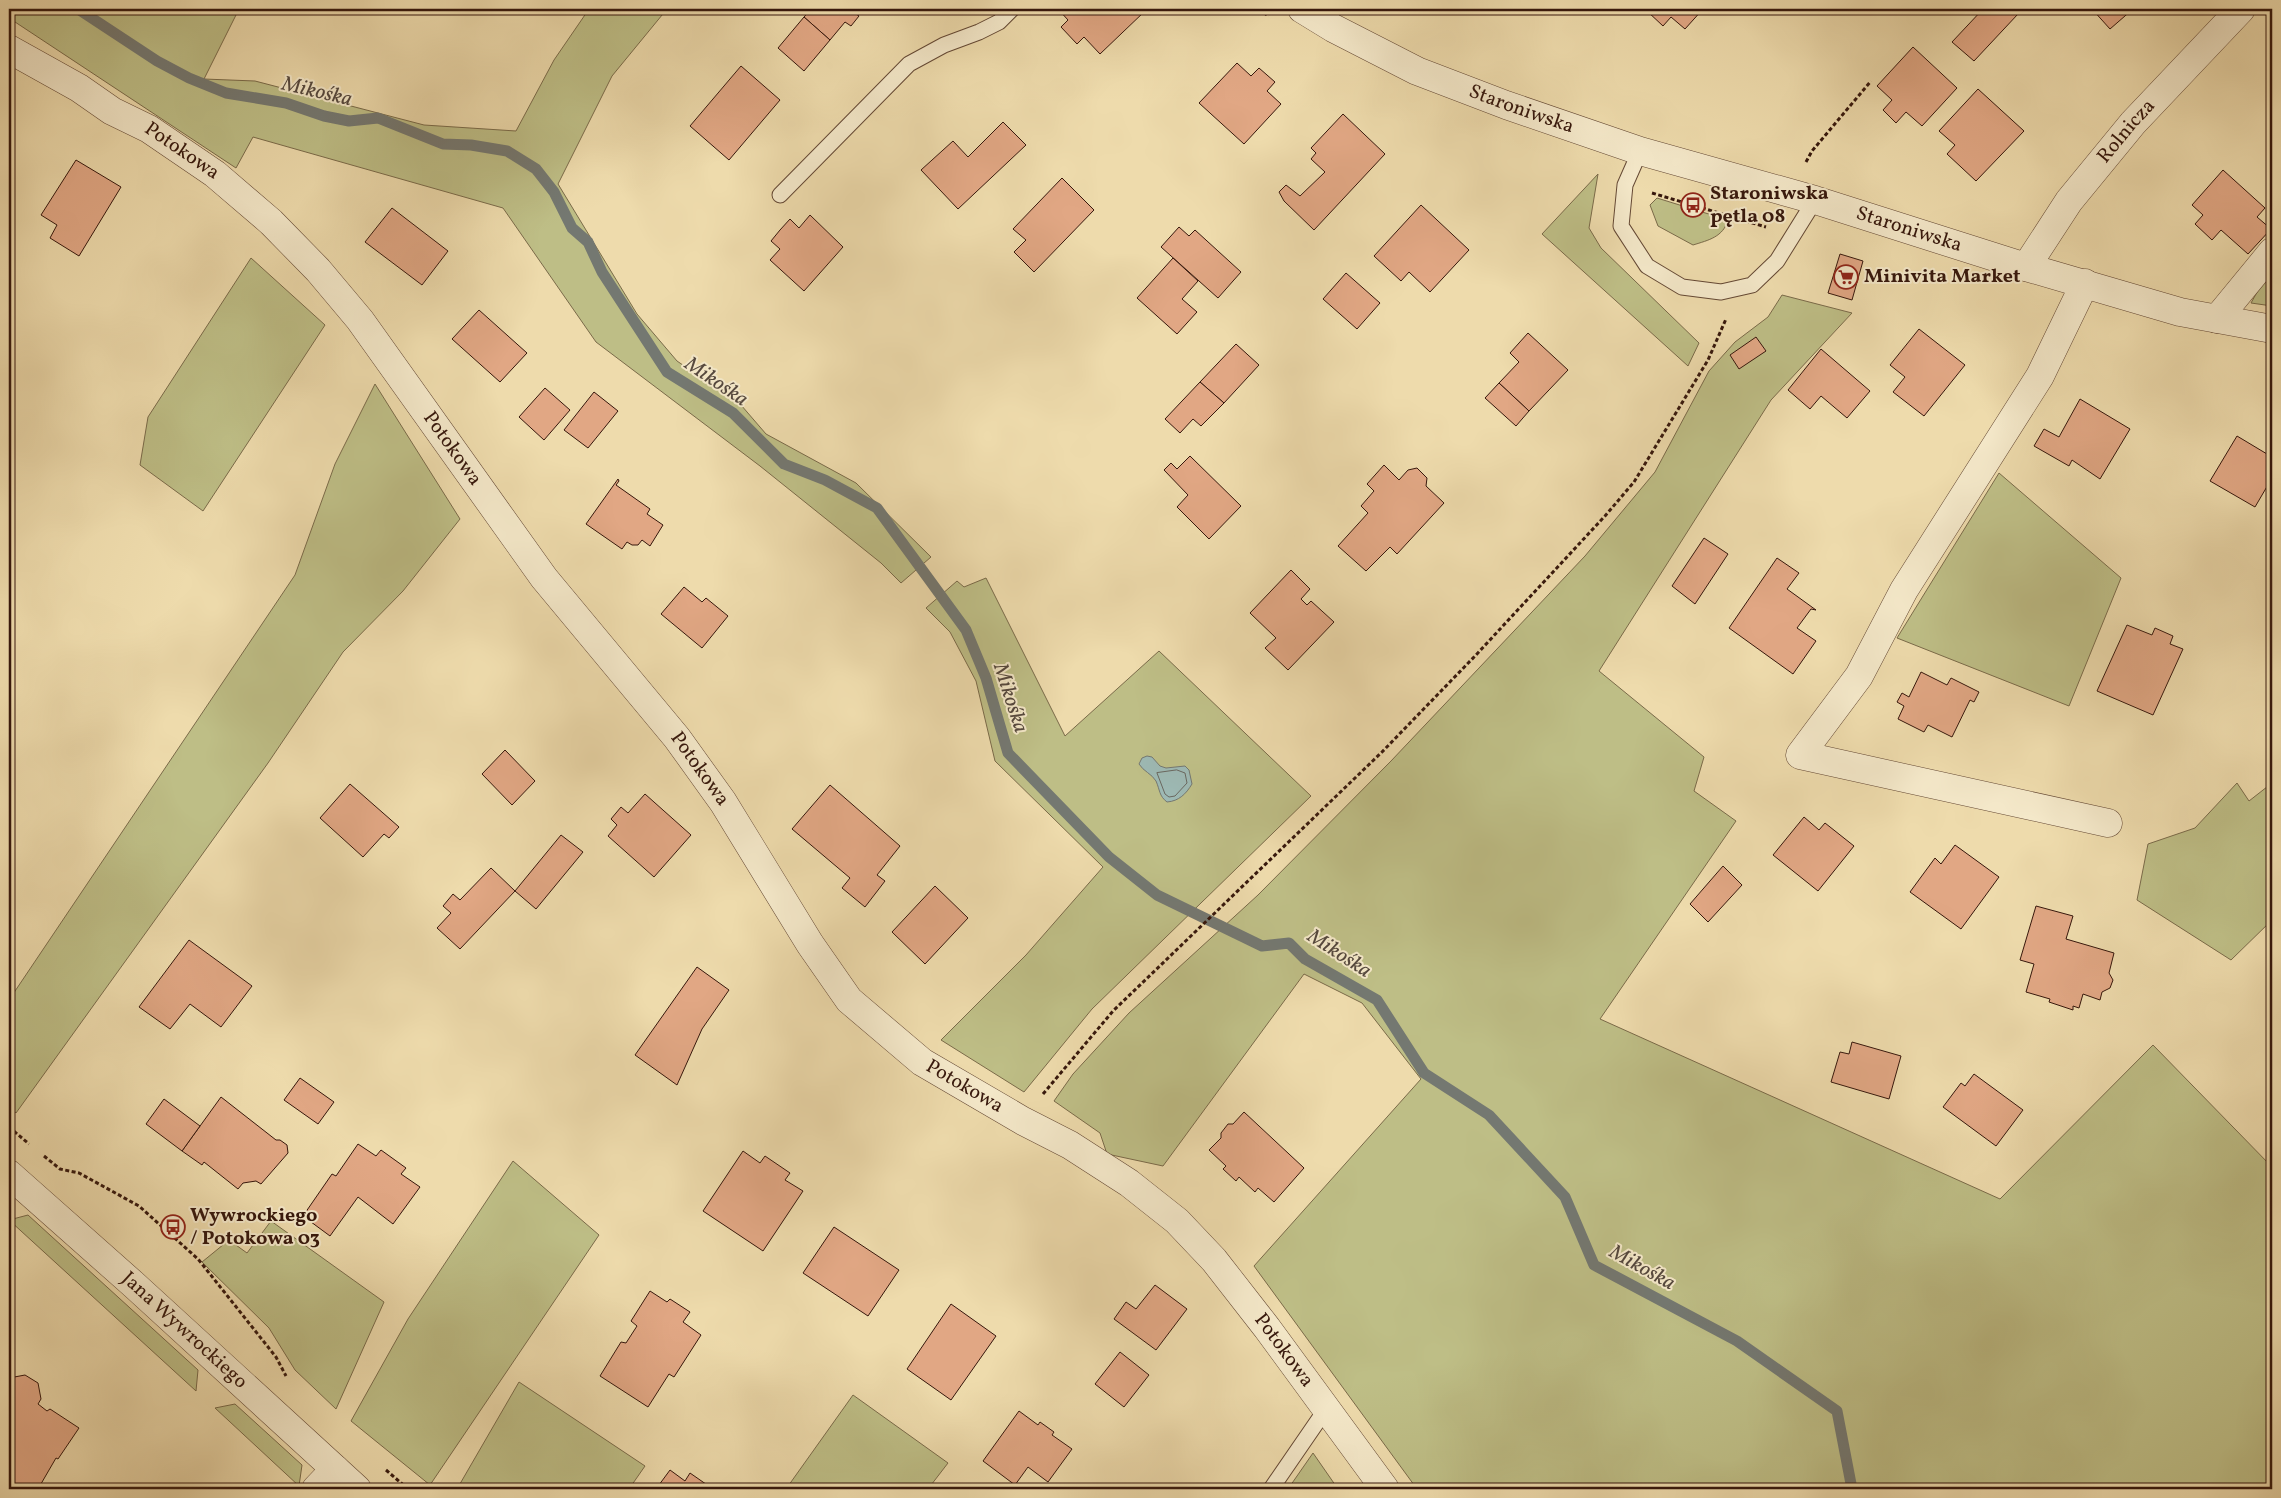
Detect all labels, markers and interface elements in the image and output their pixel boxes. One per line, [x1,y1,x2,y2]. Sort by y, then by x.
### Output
water label: Mikośka [278,70,355,114]
street label: Staroniwska [1465,78,1578,141]
street label: Rolnicza [2091,93,2162,170]
street label: Potokowa [138,116,225,187]
place label: Staroniwska pętla 08 [1710,180,1829,231]
bus stop icon: Staroniwska pętla 08 [1680,192,1706,218]
street label: Staroniwska [1852,200,1966,260]
place label: Minivita Market [1864,263,2021,291]
supermarket icon: Minivita Market [1833,264,1859,290]
water label: Mikośka [678,350,754,414]
street label: Potokowa [416,406,488,492]
water label: Mikośka [985,659,1035,736]
street label: Potokowa [663,726,736,812]
water label: Mikośka [1300,922,1377,986]
street label: Potokowa [920,1053,1008,1120]
place label: Wywrockiego / Potokowa 03 [190,1202,320,1253]
bus stop icon: Wywrockiego / Potokowa 03 [160,1214,186,1240]
water label: Mikośka [1603,1238,1680,1298]
street label: Jana Wywrockiego [115,1266,253,1396]
street label: Potokowa [1247,1308,1320,1393]

